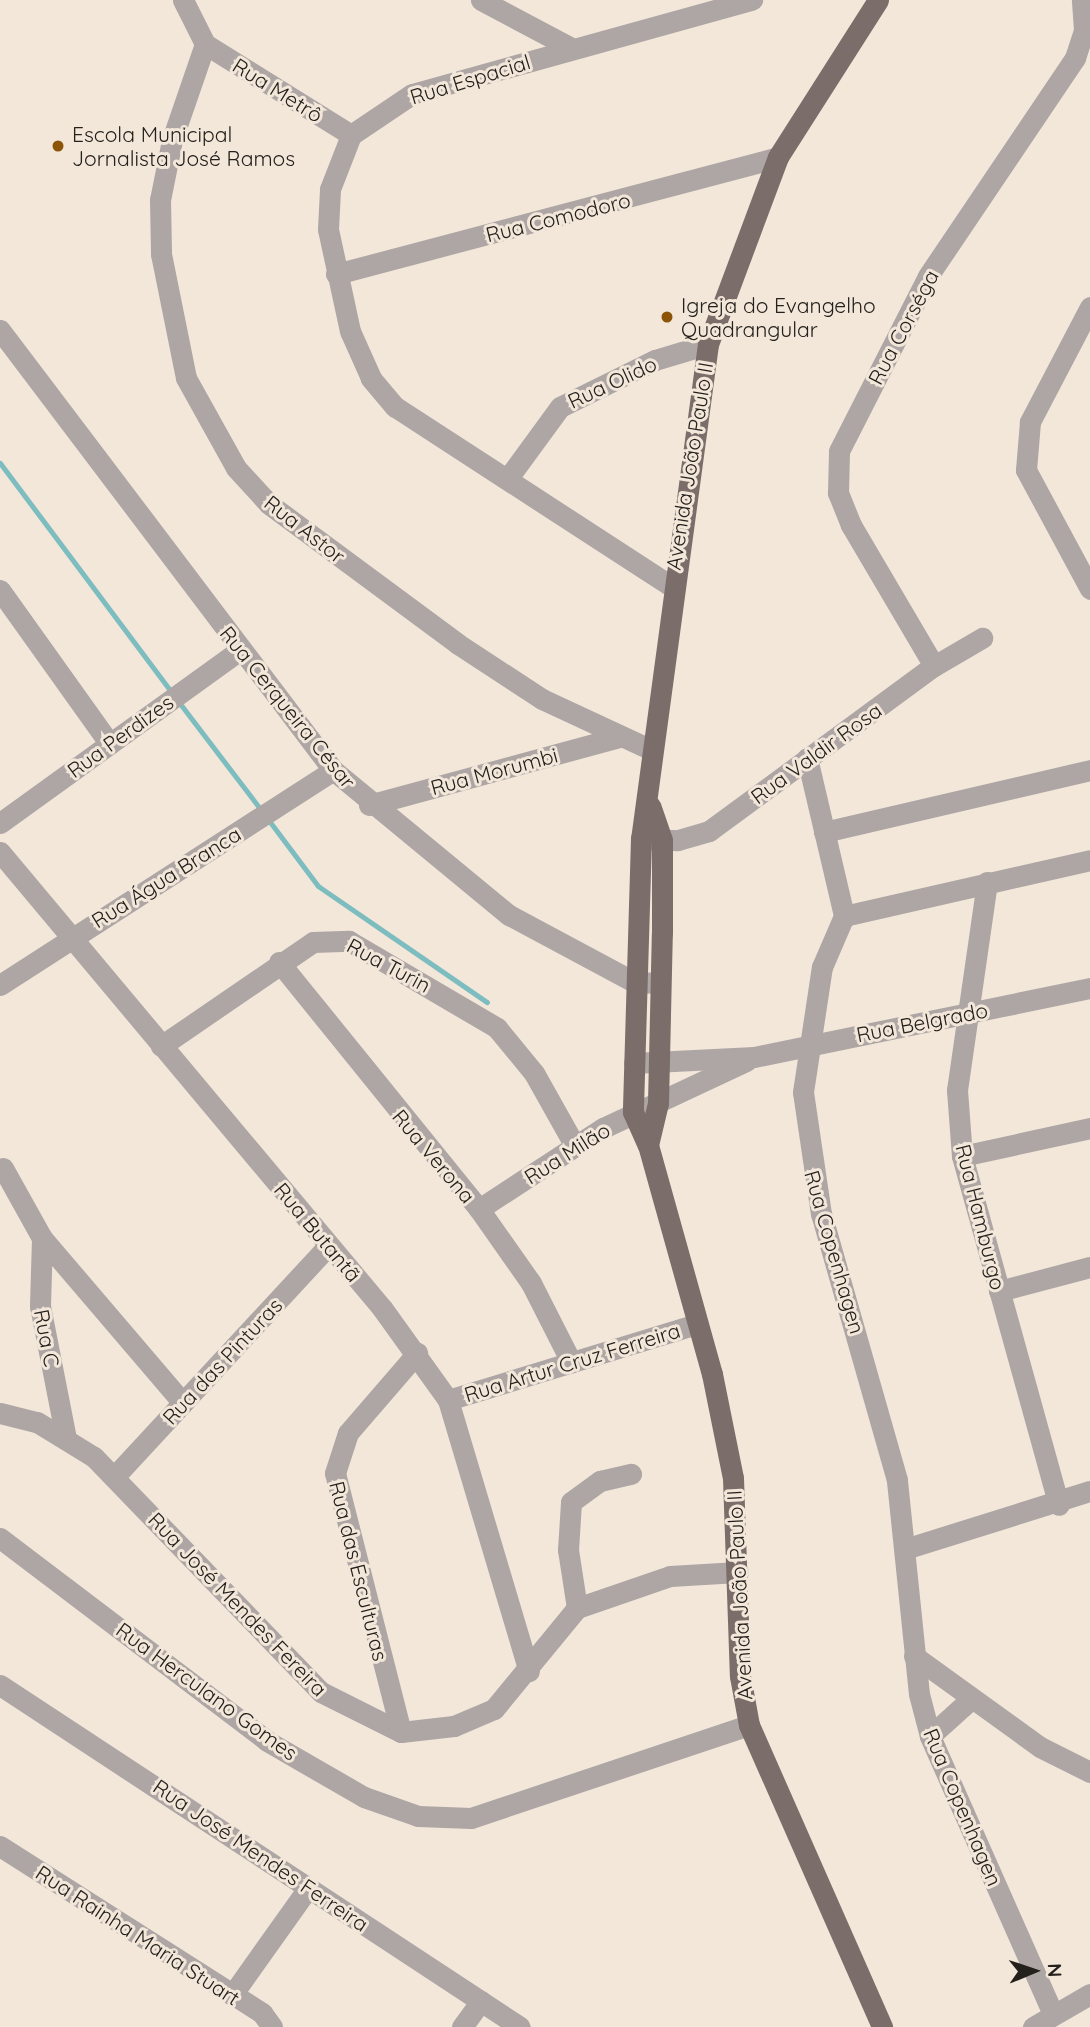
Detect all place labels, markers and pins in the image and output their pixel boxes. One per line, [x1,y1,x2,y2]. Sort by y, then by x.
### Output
place label: Escola Municipal Jornalista José Ramos [72,121,295,171]
marker: Escola Municipal Jornalista José Ramos [50,138,66,154]
place label: Igreja do Evangelho Quadrangular [681,292,876,342]
marker: Igreja do Evangelho Quadrangular [659,309,675,325]

